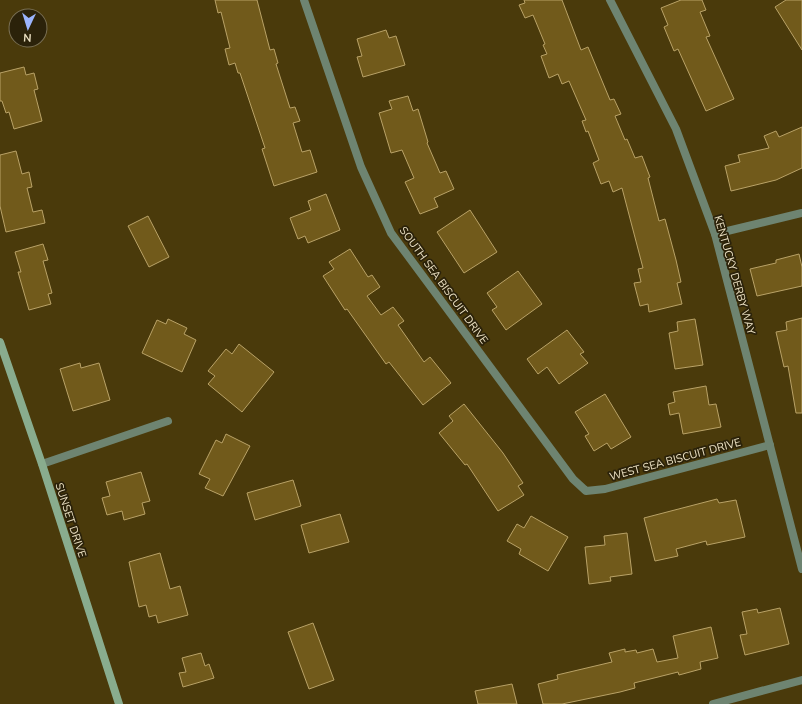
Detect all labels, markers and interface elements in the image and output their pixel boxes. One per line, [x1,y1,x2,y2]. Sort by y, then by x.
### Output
north arrow [8,8,48,48]
text: N [23,30,32,45]
street label: KENTUCKY DERBY WAY [710,214,759,337]
street label: SOUTH SEA BISCUIT DRIVE [396,223,491,347]
street label: WEST SEA BISCUIT DRIVE [608,435,742,484]
street label: SUNSET DRIVE [51,481,90,559]

